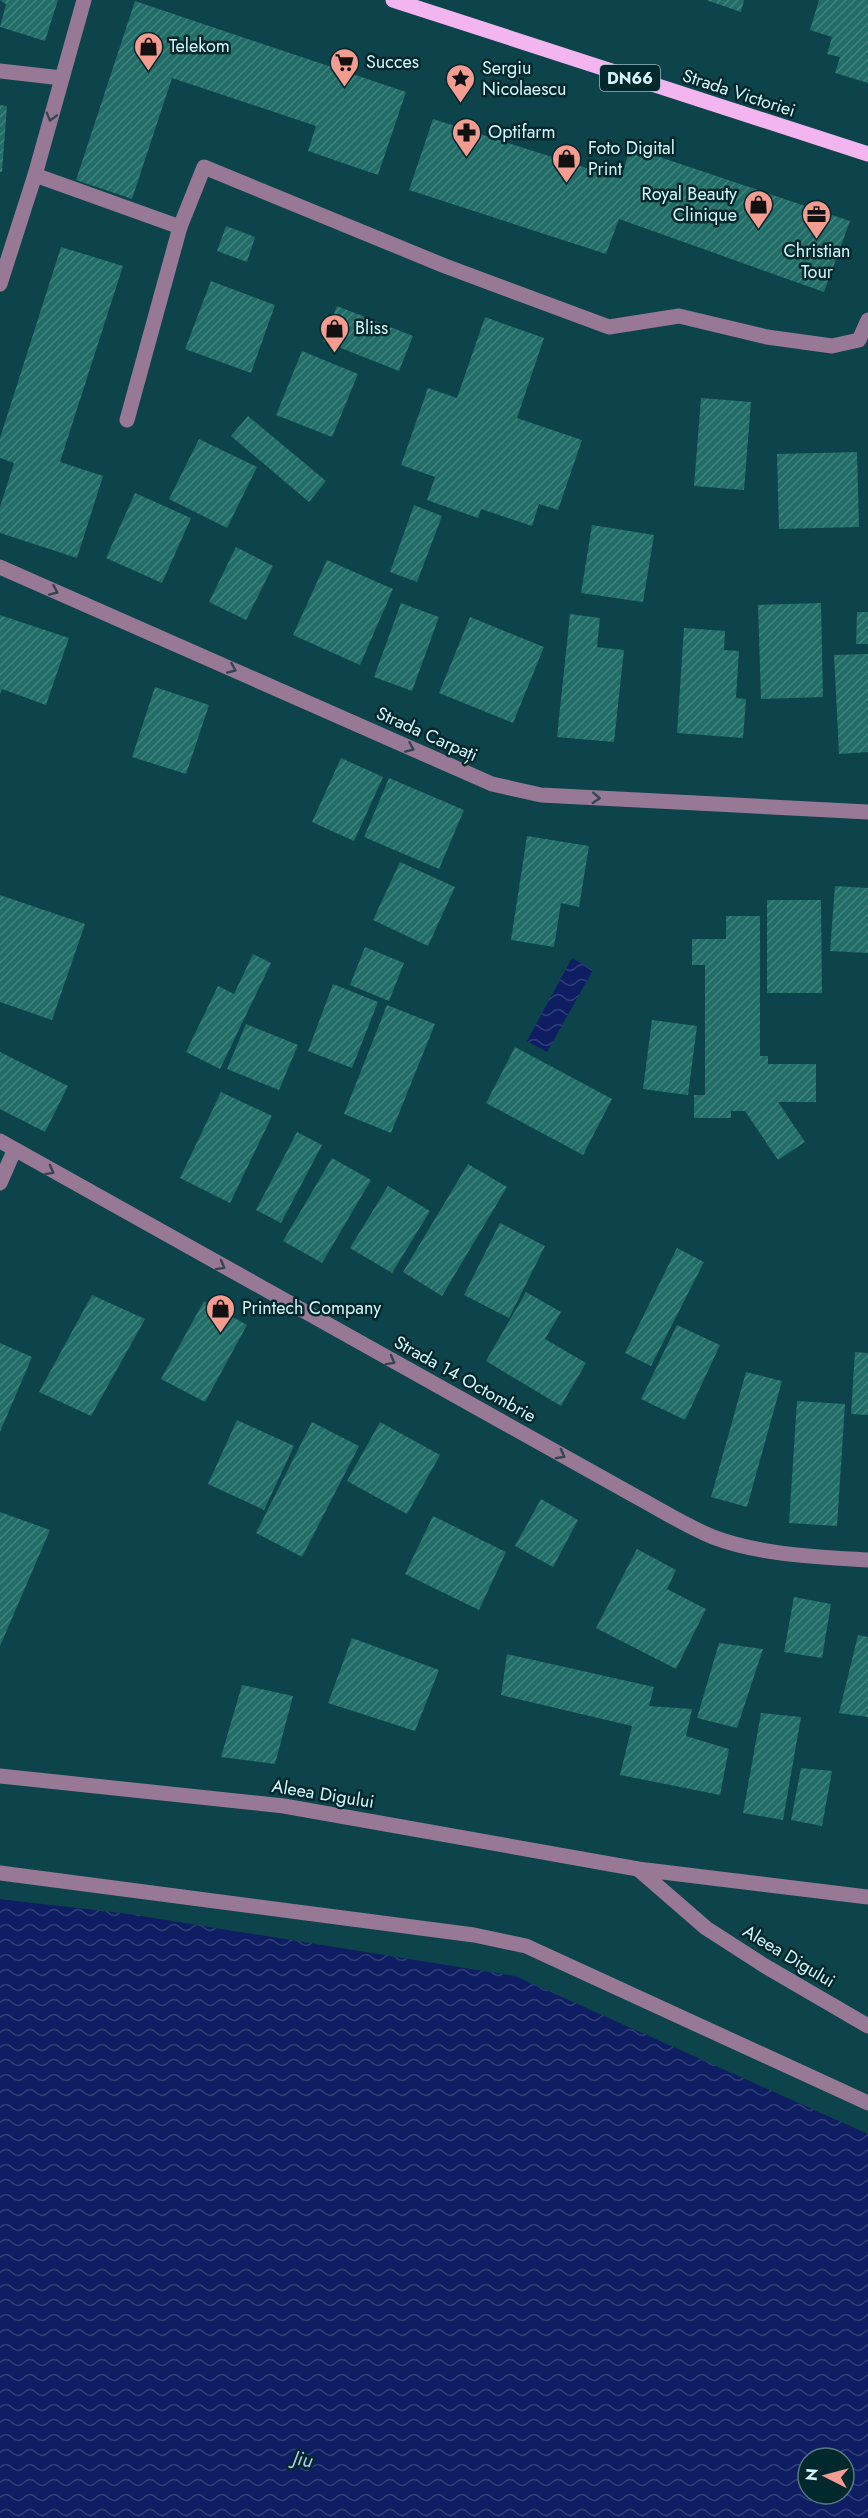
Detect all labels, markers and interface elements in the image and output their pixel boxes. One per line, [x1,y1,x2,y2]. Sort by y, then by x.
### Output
shop icon: Telekom [132,30,164,72]
place label: Telekom [169,33,230,59]
supermarket icon: Succes [329,46,361,88]
place label: Succes [366,49,419,75]
place label: Sergiu Nicolaescu [482,55,566,102]
place icon: Sergiu Nicolaescu [445,62,477,104]
street label: Strada Victoriei [679,62,799,124]
road number: DN66 [600,65,660,91]
one-way arrow [46,111,58,122]
pharmacy icon: Optifarm [451,116,483,158]
place label: Optifarm [488,119,556,145]
place label: Foto Digital Print [588,135,675,182]
shop icon: Foto Digital Print [551,142,583,184]
place label: Royal Beauty Clinique [642,181,737,228]
shop icon: Royal Beauty Clinique [742,188,774,230]
office icon: Christian Tour [801,198,833,240]
place label: Christian Tour [784,238,851,285]
shop icon: Bliss [318,312,350,354]
place label: Bliss [355,315,388,341]
one-way arrow [47,584,58,596]
one-way arrow [226,662,237,674]
street label: Strada Carpați [372,700,482,768]
one-way arrow [404,741,415,753]
one-way arrow [592,792,601,805]
one-way arrow [44,1164,54,1175]
one-way arrow [214,1259,225,1270]
shop icon: Printech Company [205,1292,237,1334]
place label: Printech Company [242,1295,381,1321]
street label: Strada 14 Octombrie [389,1329,541,1429]
one-way arrow [385,1353,395,1365]
one-way arrow [555,1448,566,1460]
street label: Aleea Digului [270,1773,376,1815]
street label: Aleea Digului [738,1918,840,1994]
water label: Jiu [286,2443,315,2476]
north arrow [796,2446,856,2506]
text: N [799,2467,824,2482]

